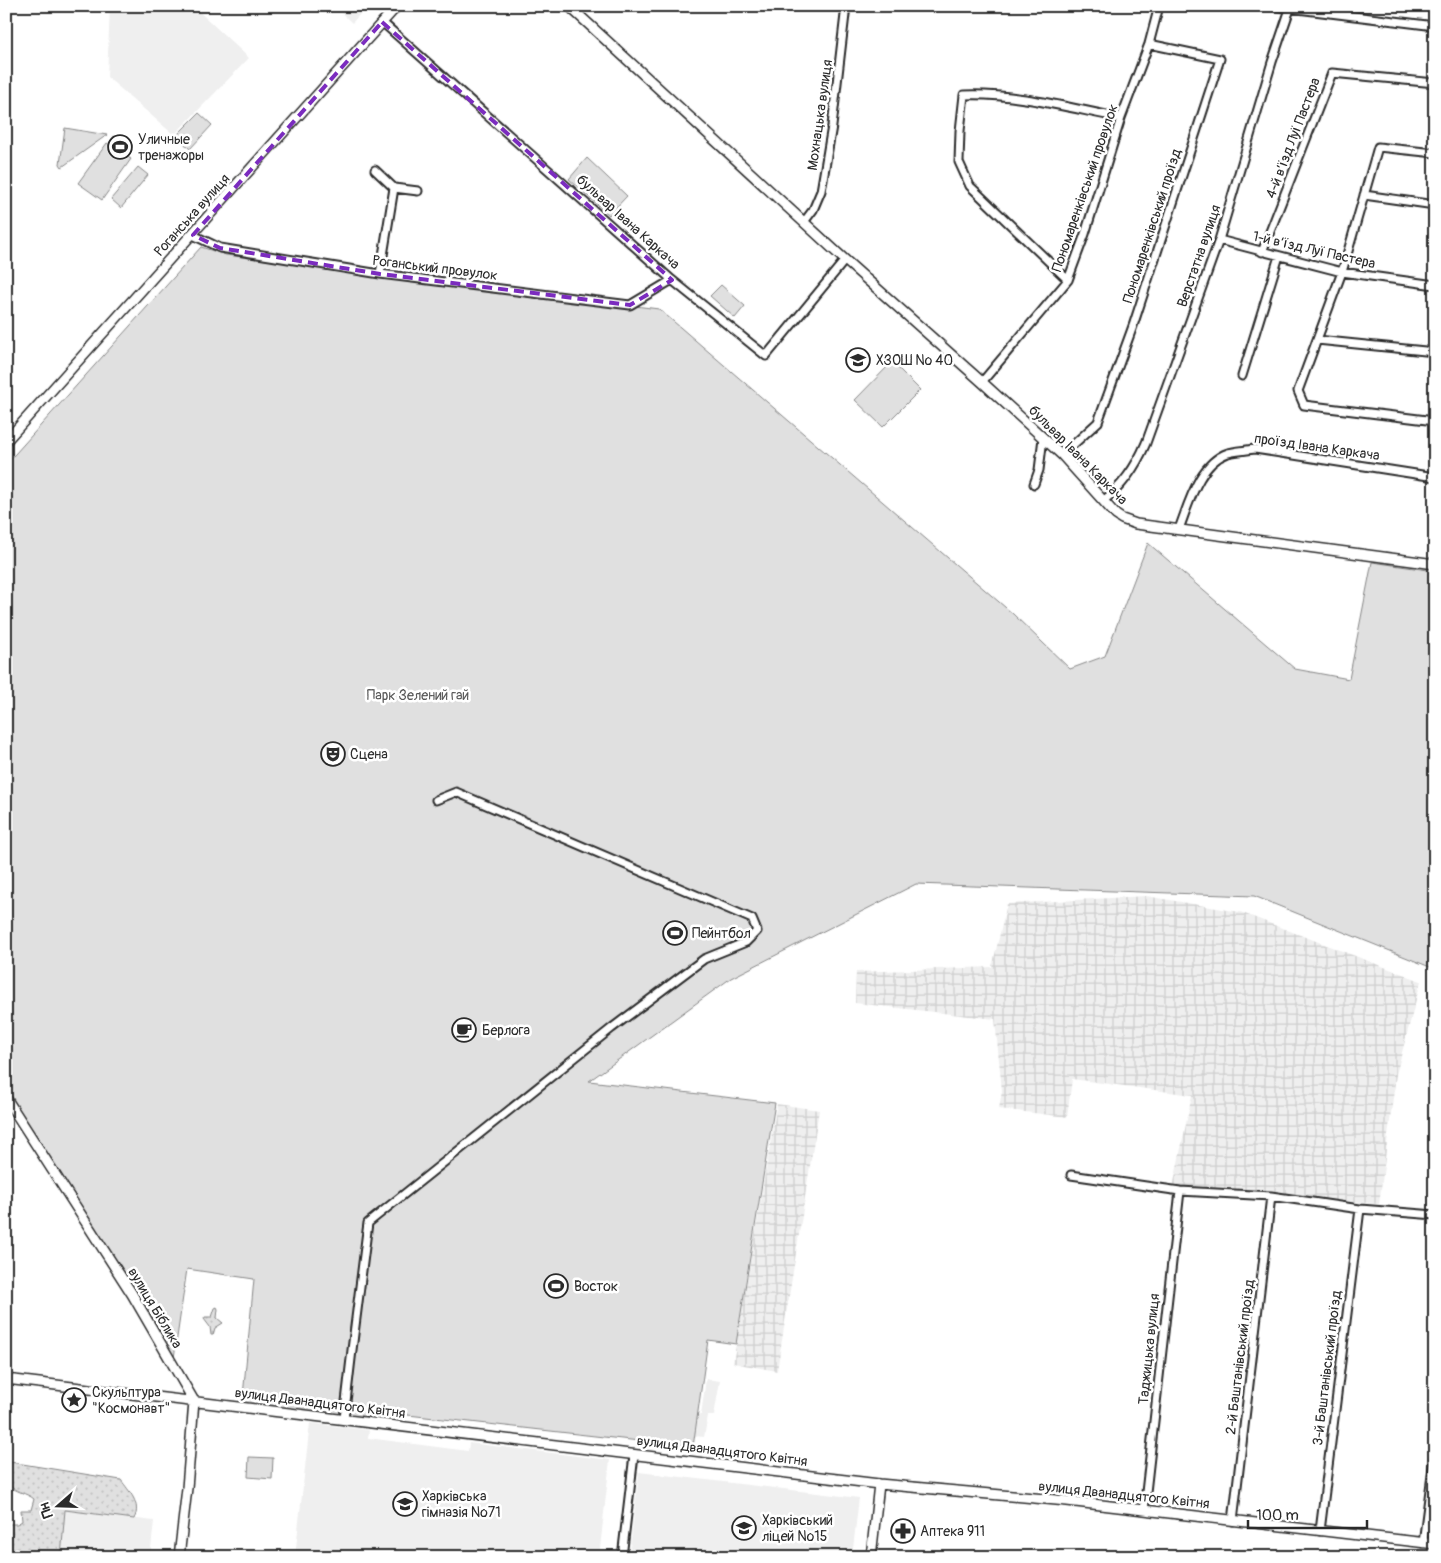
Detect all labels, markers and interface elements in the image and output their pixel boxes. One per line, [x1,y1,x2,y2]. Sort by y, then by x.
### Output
street label: Мохнацька вулиця [804,58,836,172]
street label: 4-й в’їзд Луї Пастера [1262,75,1324,201]
street label: Пономаренківський провулок [1048,102,1122,274]
place label: Уличные тренажоры [138,131,204,164]
sports icon: Уличные тренажоры [107,134,133,160]
street label: Пономаренківський проїзд [1119,146,1185,305]
street label: Роганська вулиця [151,170,233,260]
street label: бульвар Івана Каркача [573,171,683,273]
street label: Верстатна вулиця [1174,203,1224,309]
street label: 1-й в’їзд Луї Пастера [1251,228,1377,272]
street label: Роганський провулок [372,252,498,284]
school or university icon: ХЗОШ № 40 [845,347,871,373]
place label: ХЗОШ № 40 [876,352,953,369]
street label: бульвар Івана Каркача [1025,402,1131,508]
street label: проїзд Івана Каркача [1253,430,1381,464]
park label: Парк Зелений гай [367,687,469,704]
theatre icon: Сцена [320,741,346,767]
place label: Сцена [350,746,388,763]
sports icon: Пейнтбол [662,920,688,946]
place label: Пейнтбол [692,925,751,942]
cafe icon: Берлога [451,1017,477,1043]
place label: Берлога [482,1022,530,1039]
street label: вулиця Біблика [124,1265,186,1351]
sports icon: Восток [543,1273,569,1299]
place label: Восток [574,1278,618,1295]
street label: 2-й Баштанівський проїзд [1222,1278,1258,1436]
street label: 3-й Баштанівський проїзд [1309,1289,1345,1447]
street label: Таджицька вулиця [1135,1293,1163,1405]
place label: Скульптура "Космонавт" [92,1384,170,1417]
street label: вулиця Дванадцятого Квітня [234,1384,406,1422]
place icon: Скульптура "Космонавт" [61,1387,87,1413]
street label: вулиця Дванадцятого Квітня [636,1432,808,1470]
street label: вулиця Дванадцятого Квітня [1038,1478,1210,1512]
north arrow [32,1480,82,1530]
place label: Харківська гімназія №71 [422,1488,501,1521]
school or university icon: Харківська гімназія №71 [392,1491,418,1517]
scale bar [1248,1498,1367,1530]
text: Пн [36,1500,57,1520]
text: 100 m [1256,1506,1299,1525]
place label: Харківський ліцей №15 [762,1512,833,1545]
school or university icon: Харківський ліцей №15 [731,1515,757,1541]
pharmacy icon: Аптека 911 [890,1518,916,1544]
place label: Аптека 911 [920,1523,985,1540]

